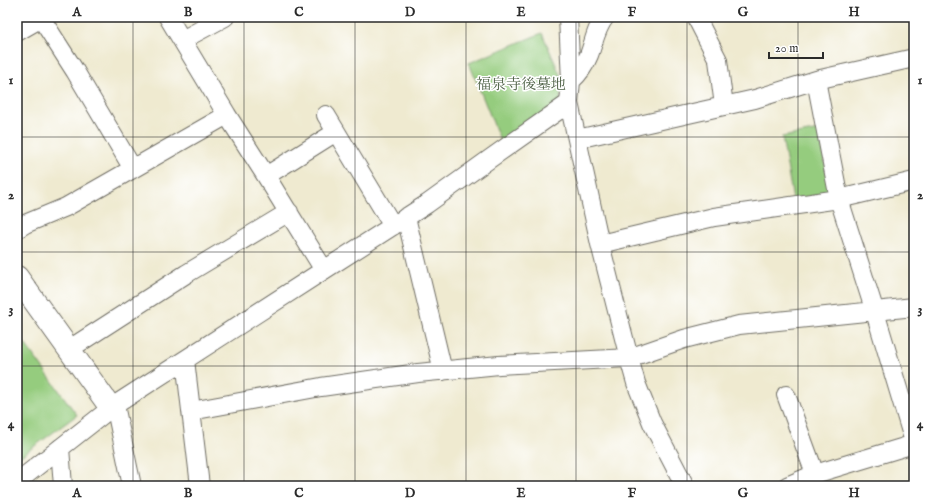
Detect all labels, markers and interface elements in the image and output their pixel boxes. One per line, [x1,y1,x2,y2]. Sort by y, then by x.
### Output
text: A [72,4,83,21]
text: B [184,4,193,21]
text: C [294,4,304,21]
text: D [405,4,416,21]
text: E [516,4,526,21]
text: F [628,4,637,21]
text: G [738,4,749,21]
text: H [848,4,860,21]
scale bar [769,34,823,60]
text: 20 m [775,41,798,56]
text: 1 [9,72,14,89]
text: 1 [918,72,923,89]
park label: 福泉寺後墓地 [476,75,566,94]
text: 2 [8,187,14,204]
text: 2 [917,187,923,204]
text: 3 [9,301,14,318]
text: 3 [918,301,923,318]
text: 4 [8,416,15,433]
text: 4 [917,416,924,433]
text: A [72,485,83,502]
text: B [184,485,193,502]
text: C [294,485,304,502]
text: D [405,485,416,502]
text: E [516,485,526,502]
text: F [628,485,637,502]
text: G [738,485,749,502]
text: H [848,485,860,502]

